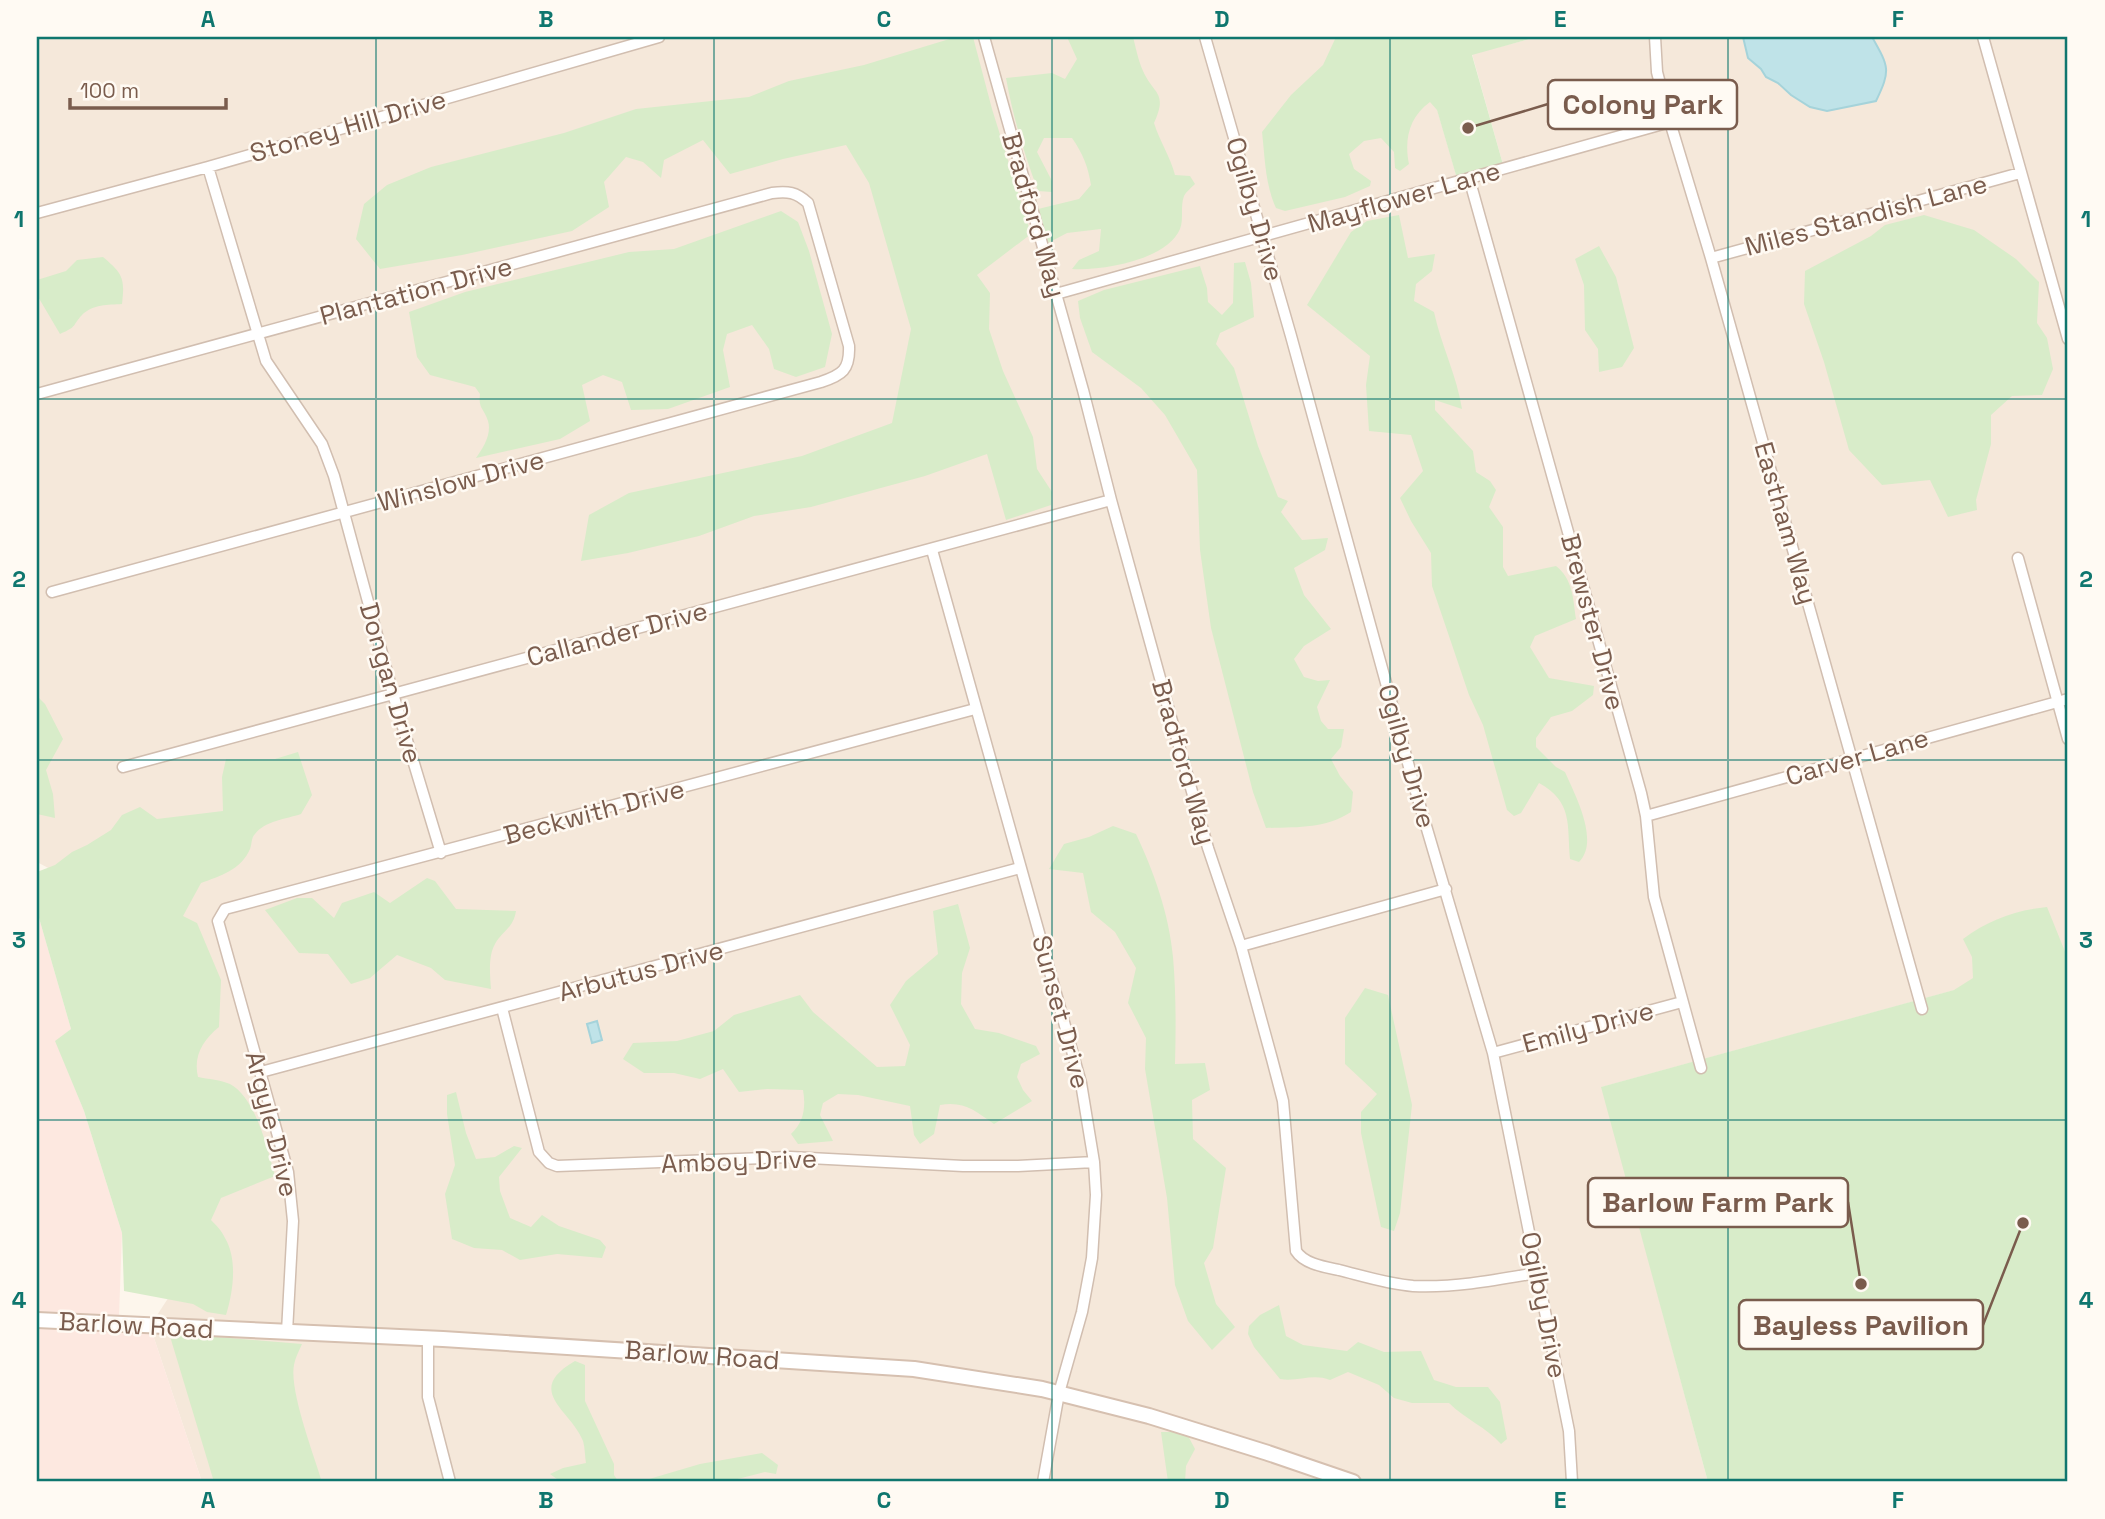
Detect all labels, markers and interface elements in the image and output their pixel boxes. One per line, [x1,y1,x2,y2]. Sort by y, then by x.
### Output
text: A [201,4,216,34]
text: B [538,4,554,34]
text: C [877,4,891,34]
text: D [1214,4,1230,34]
text: E [1554,4,1566,34]
text: F [1892,4,1904,34]
scale bar [70,66,226,110]
text: 100 m [80,77,139,104]
callout: Colony Park [1548,80,1737,129]
street label: Stoney Hill Drive [246,82,450,170]
text: Colony Park [1563,86,1724,122]
street label: Bradford Way [994,128,1074,302]
street label: Ogilby Drive [1218,133,1292,285]
street label: Mayflower Lane [1304,153,1504,241]
street label: Miles Standish Lane [1741,166,1991,264]
text: 1 [14,204,24,234]
text: 1 [2081,204,2091,234]
street label: Plantation Drive [316,249,516,333]
street label: Eastham Way [1747,438,1825,608]
street label: Winslow Drive [374,442,548,520]
street label: Brewster Drive [1553,530,1633,714]
text: 2 [12,564,26,594]
text: 2 [2079,564,2093,594]
street label: Callander Drive [523,593,711,675]
street label: Dongan Drive [352,599,430,767]
street label: Bradford Way [1144,675,1224,849]
street label: Ogilby Drive [1370,680,1444,832]
street label: Carver Lane [1782,720,1932,794]
street label: Beckwith Drive [500,771,688,853]
text: 3 [12,925,26,955]
text: 3 [2079,925,2093,955]
street label: Sunset Drive [1024,932,1098,1092]
street label: Arbutus Drive [555,933,727,1009]
street label: Emily Drive [1519,993,1657,1061]
street label: Argyle Drive [237,1048,307,1200]
street label: Amboy Drive [660,1141,818,1181]
callout: Barlow Farm Park [1588,1178,1848,1227]
text: Barlow Farm Park [1602,1184,1834,1220]
street label: Ogilby Drive [1513,1229,1575,1381]
text: 4 [12,1285,27,1315]
text: 4 [2079,1285,2094,1315]
callout: Bayless Pavilion [1739,1300,1983,1349]
street label: Barlow Road [57,1304,215,1346]
text: Bayless Pavilion [1753,1307,1969,1343]
street label: Barlow Road [623,1333,781,1377]
text: A [201,1485,216,1515]
text: B [538,1485,554,1515]
text: C [877,1485,891,1515]
text: D [1214,1485,1230,1515]
text: E [1554,1485,1566,1515]
text: F [1892,1485,1904,1515]

